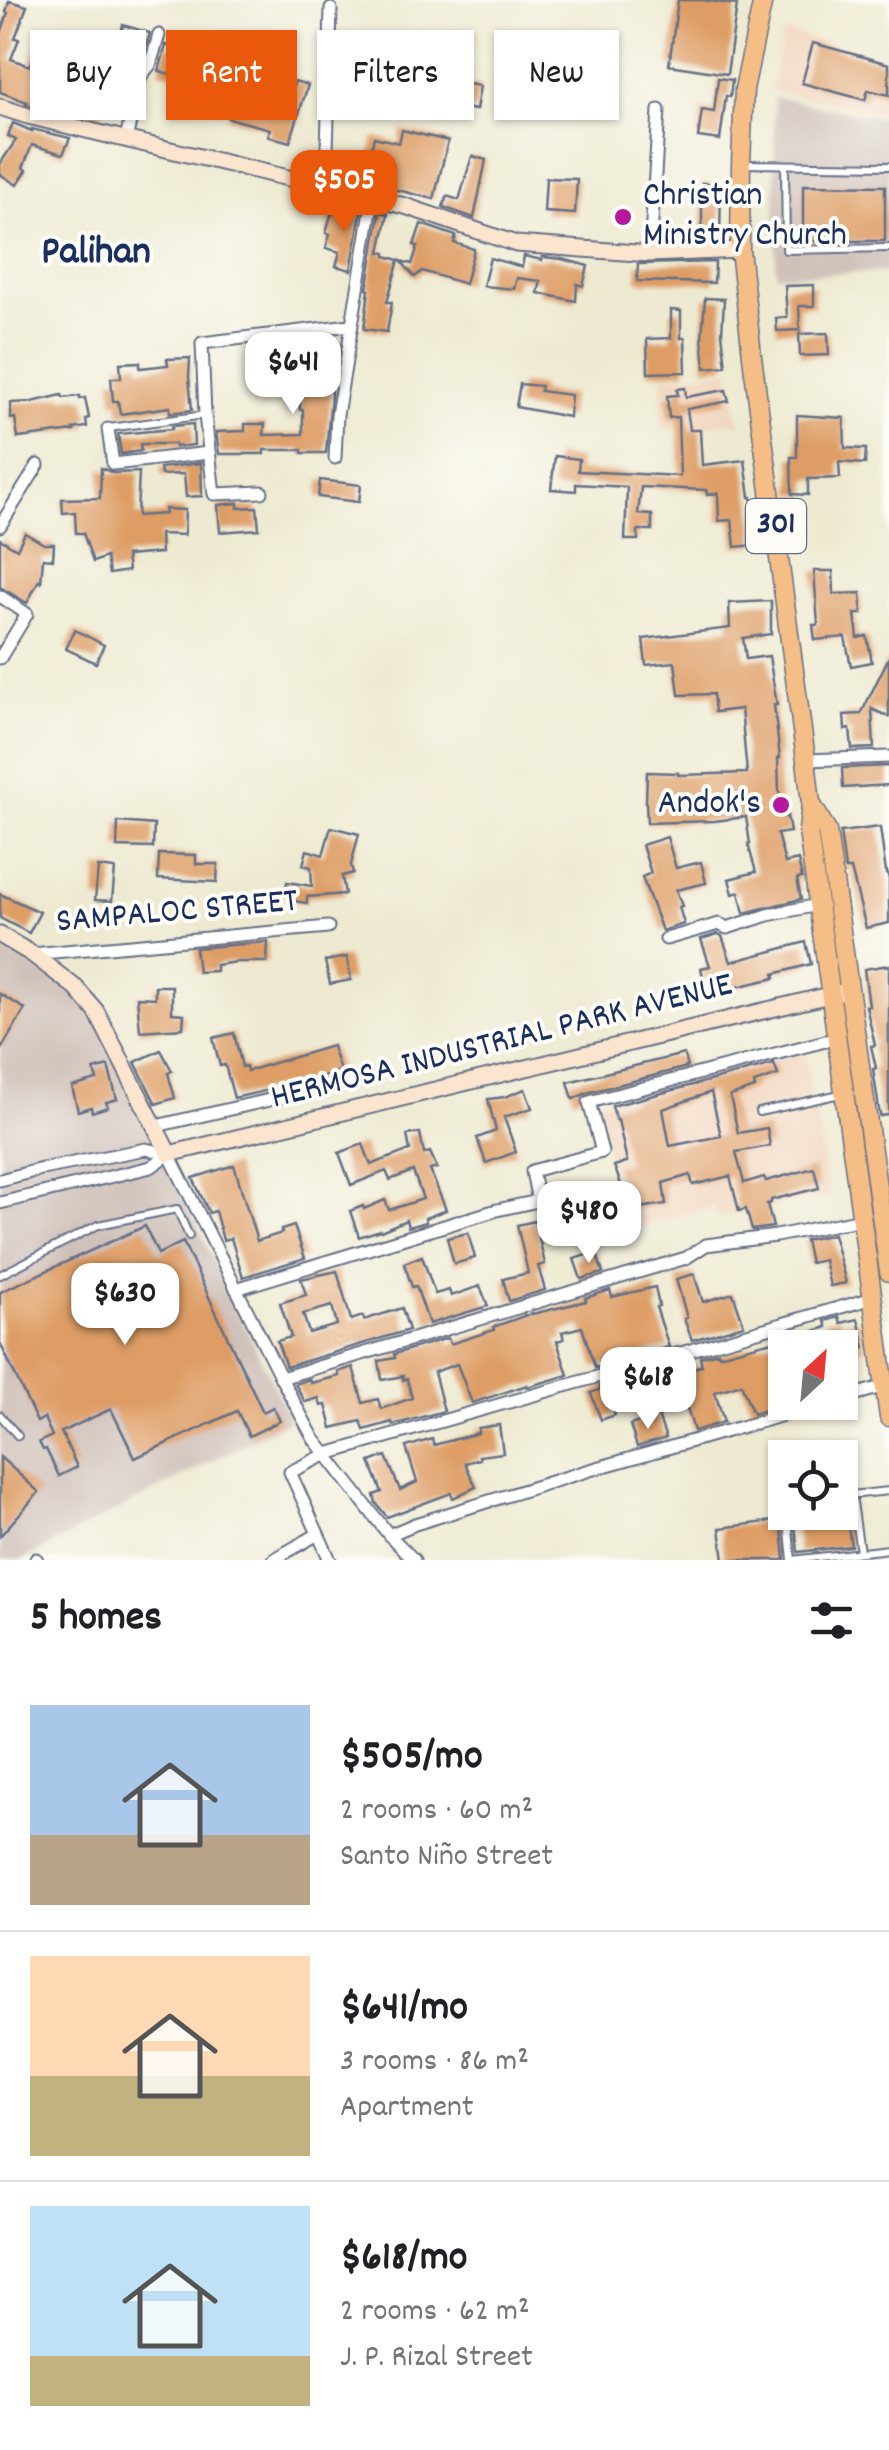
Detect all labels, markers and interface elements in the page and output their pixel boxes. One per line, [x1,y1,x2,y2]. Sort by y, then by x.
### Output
chip: Buy [30,30,146,120]
chip: Rent [166,30,297,120]
chip: Filters [317,30,474,120]
chip: New [494,30,619,120]
pin: $505 [285,150,403,235]
text: $505 [312,159,376,205]
place label: Christian Ministry Church [643,172,847,262]
marker: Christian Ministry Church [612,206,634,228]
district label: Palihan [41,226,151,283]
pin: $641 [234,332,352,417]
text: $641 [267,341,319,387]
road number: 301 [746,499,806,553]
place label: Andok's [658,780,761,830]
marker: Andok's [770,794,792,816]
street label: SAMPALOC STREET [54,878,300,948]
street label: HERMOSA INDUSTRIAL PARK AVENUE [266,961,738,1125]
pin: $480 [530,1181,648,1266]
text: $480 [559,1190,619,1236]
pin: $630 [66,1263,184,1348]
text: $630 [93,1272,157,1318]
north arrow [768,1330,858,1420]
map controls [768,1330,858,1530]
pin: $618 [589,1347,707,1432]
text: $618 [622,1356,674,1402]
button: locate [768,1440,858,1530]
text: 5 homes [30,1590,162,1650]
icon: filters [804,1593,859,1648]
text: $505/mo [340,1729,483,1789]
icon: home [110,1745,230,1865]
text: 2 rooms · 60 m² [340,1789,533,1835]
text: Santo Niño Street [340,1835,553,1881]
text: $641/mo [340,1980,468,2040]
icon: home [110,1996,230,2116]
text: 3 rooms · 86 m² [340,2040,529,2086]
text: Apartment [340,2086,474,2132]
text: $618/mo [340,2230,467,2290]
icon: home [110,2246,230,2366]
text: 2 rooms · 62 m² [340,2290,530,2336]
text: J. P. Rizal Street [340,2336,533,2382]

